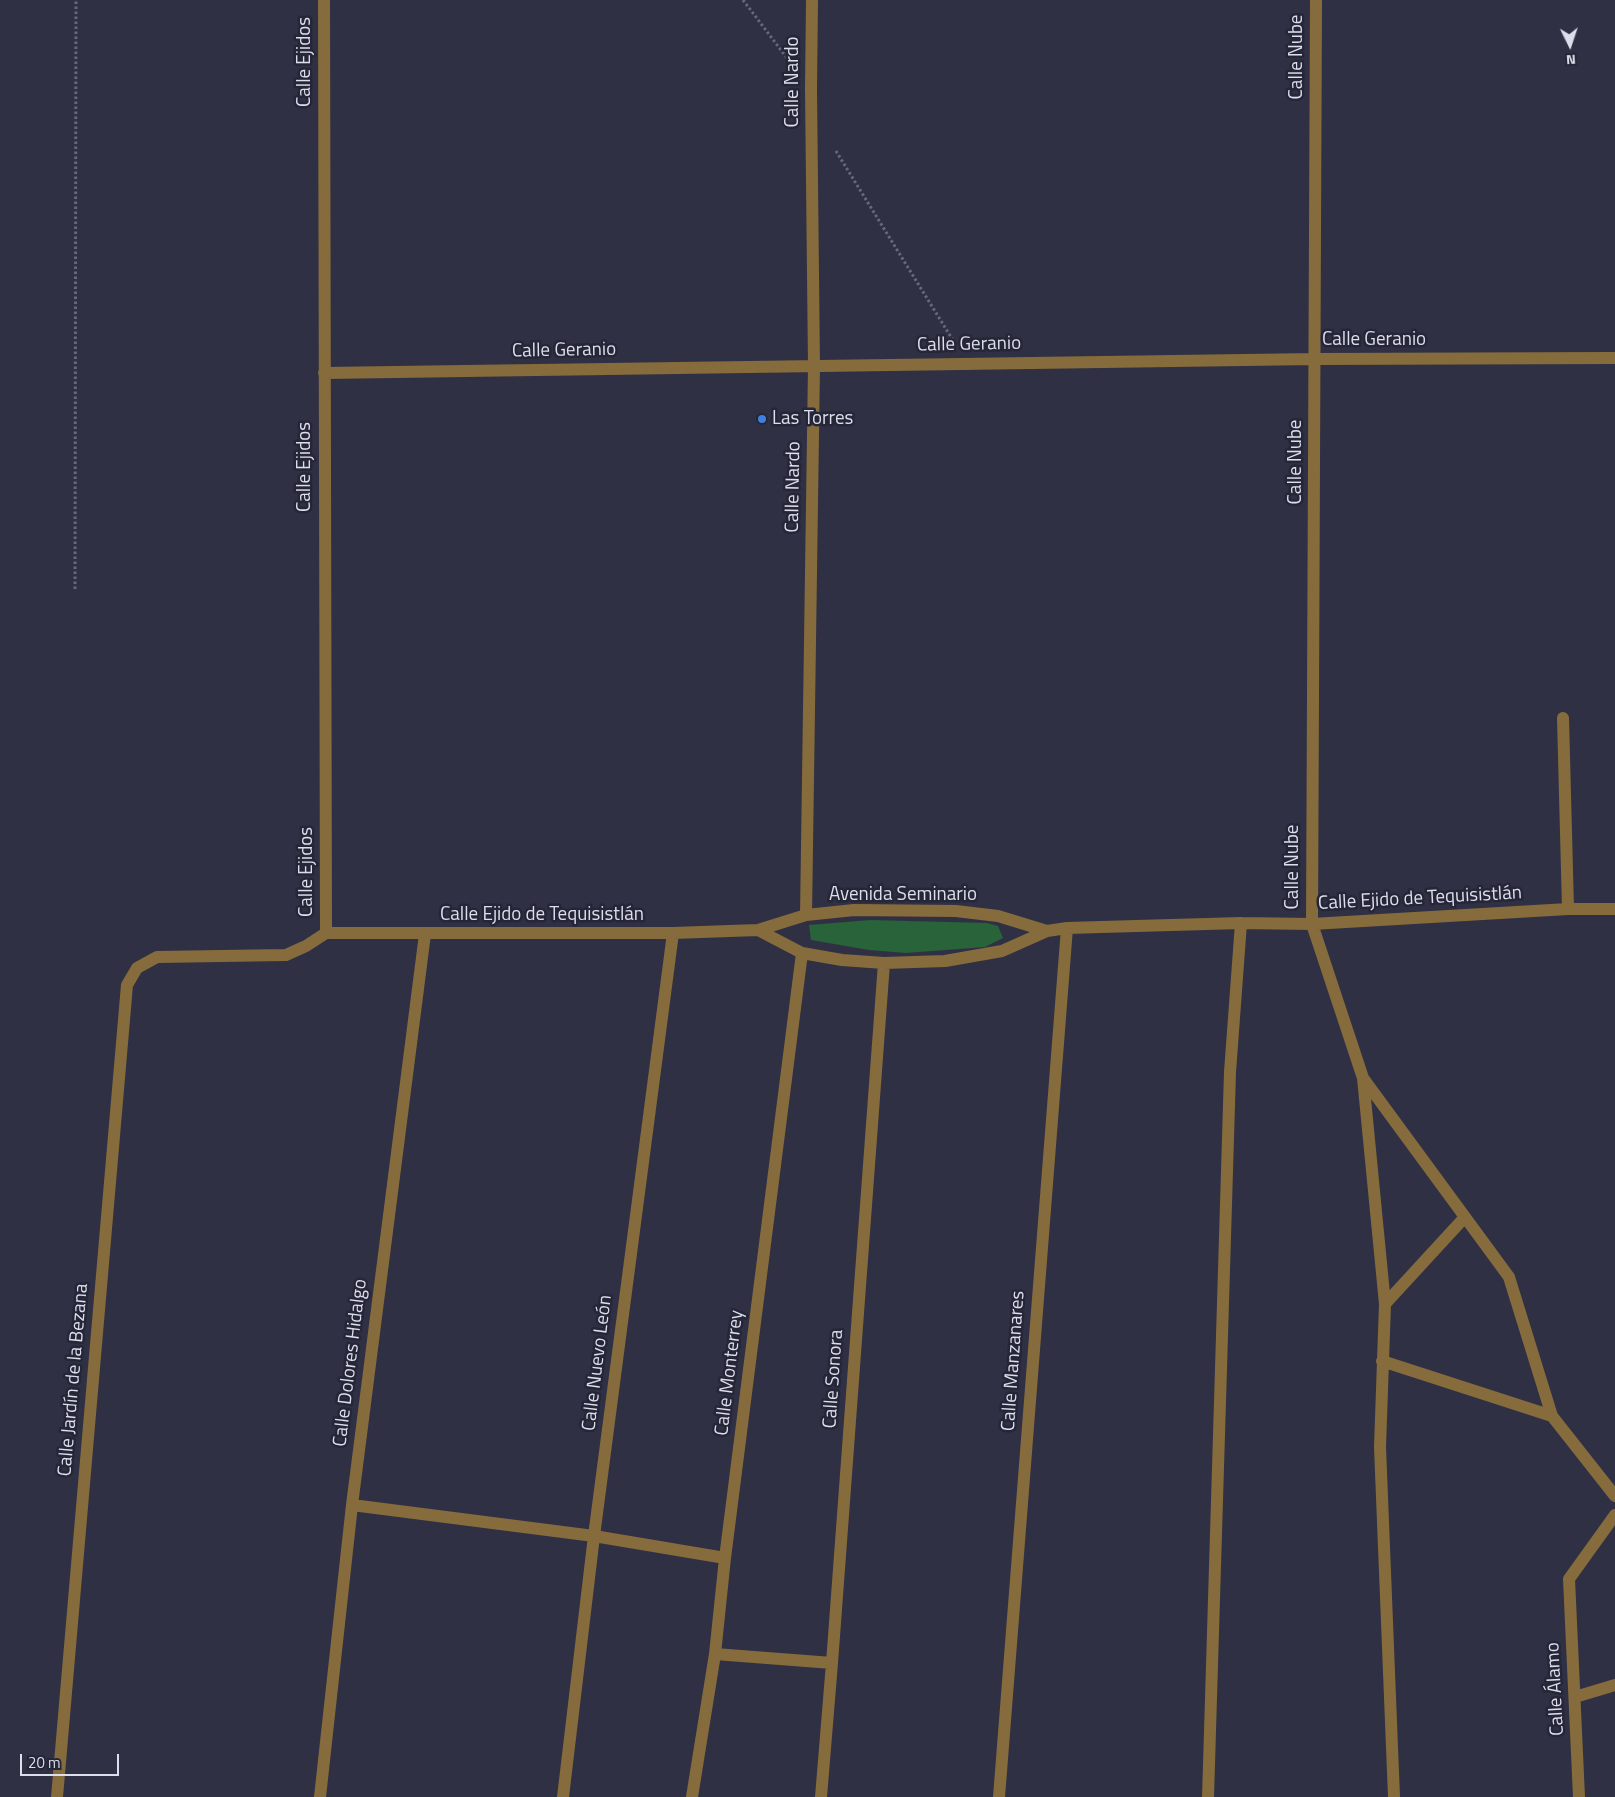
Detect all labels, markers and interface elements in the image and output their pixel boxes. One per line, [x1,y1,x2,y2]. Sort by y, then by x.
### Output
street label: Calle Nube [1286,15,1308,99]
street label: Calle Ejidos [294,17,316,107]
north arrow [1545,20,1595,70]
street label: Calle Nardo [782,36,804,128]
text: N [1566,50,1577,71]
street label: Calle Geranio [1322,329,1426,351]
street label: Calle Geranio [917,333,1021,357]
street label: Calle Geranio [512,339,616,363]
place label: Las Torres [772,408,853,430]
marker: Las Torres [756,413,768,425]
street label: Calle Nube [1285,420,1307,504]
street label: Calle Ejidos [294,422,316,512]
street label: Calle Nardo [782,441,806,533]
street label: Calle Nube [1282,825,1304,909]
street label: Calle Ejidos [296,827,318,917]
street label: Calle Ejido de Tequisistlán [1318,882,1522,916]
street label: Avenida Seminario [829,884,977,906]
street label: Calle Ejido de Tequisistlán [440,904,644,926]
street label: Calle Dolores Hidalgo [329,1278,373,1448]
street label: Calle Jardín de la Bezana [54,1283,94,1477]
street label: Calle Manzanares [998,1290,1030,1432]
street label: Calle Nuevo León [578,1294,618,1432]
street label: Calle Monterrey [711,1309,749,1437]
street label: Calle Sonora [819,1329,849,1429]
street label: Calle Álamo [1542,1642,1570,1736]
scale bar [22,1744,121,1776]
text: 20 m [28,1751,61,1774]

